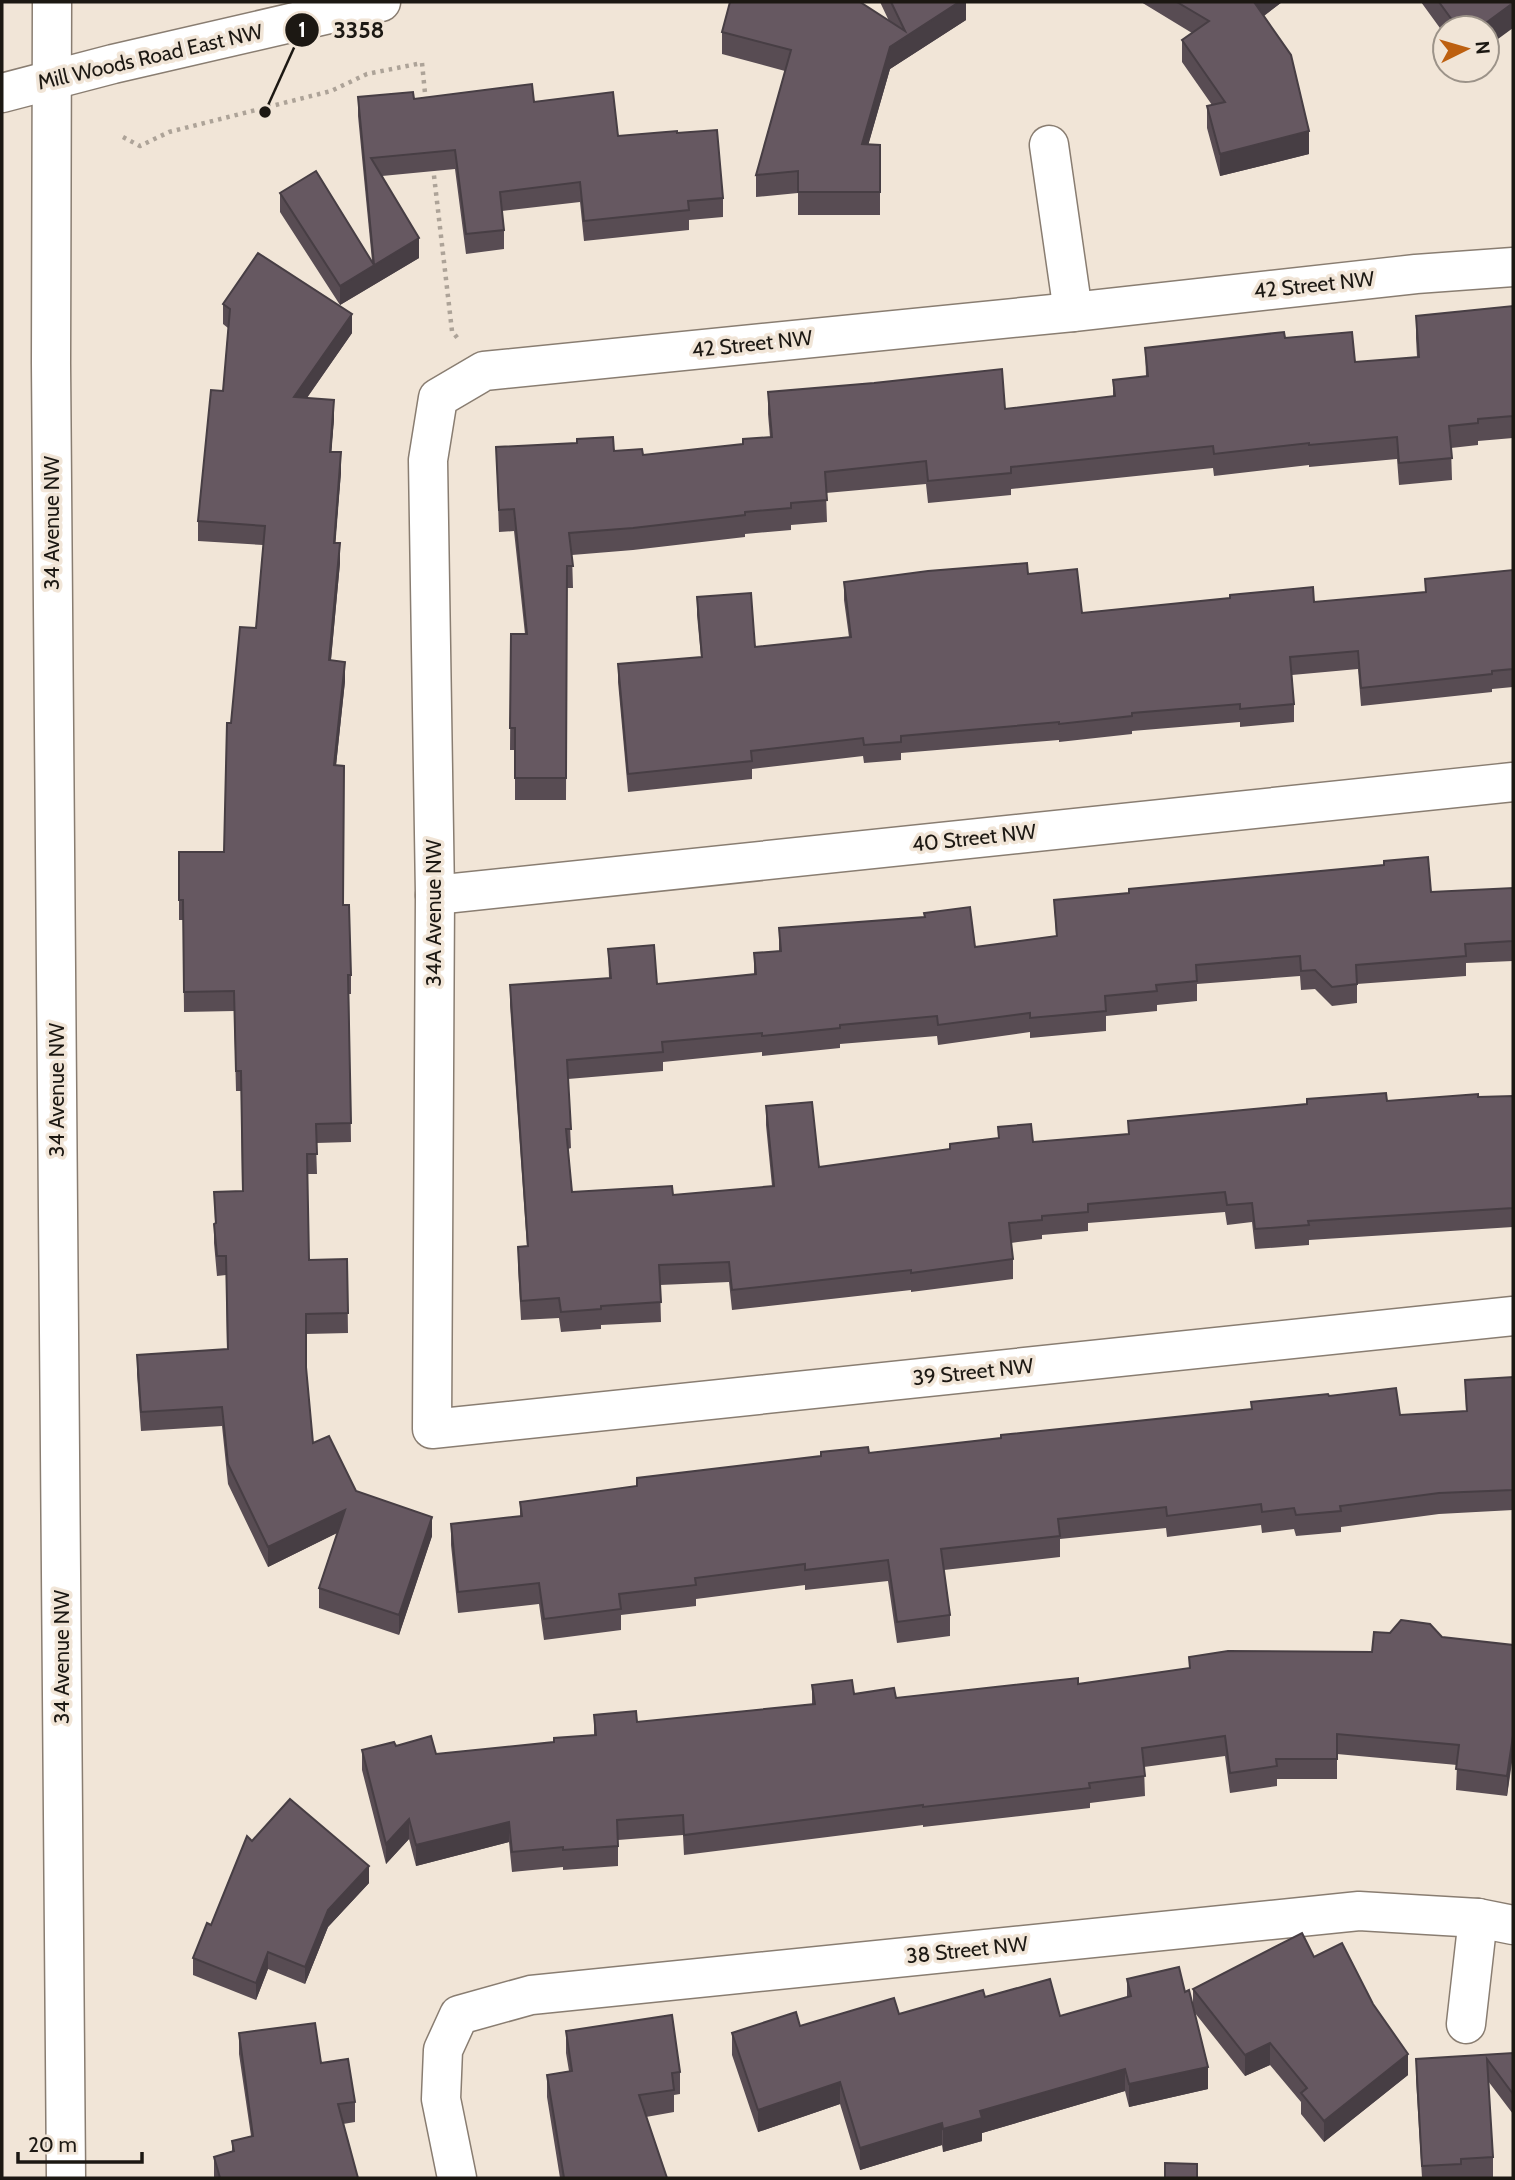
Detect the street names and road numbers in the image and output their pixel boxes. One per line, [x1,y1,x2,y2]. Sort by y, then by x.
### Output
street label: Mill Woods Road East NW [35,18,265,95]
street label: 42 Street NW [1252,266,1376,303]
street label: 42 Street NW [690,325,814,362]
street label: 34 Avenue NW [39,456,64,590]
street label: 40 Street NW [911,819,1037,856]
street label: 34A Avenue NW [421,839,446,987]
street label: 34 Avenue NW [44,1023,69,1157]
street label: 39 Street NW [911,1353,1035,1390]
street label: 34 Avenue NW [49,1590,74,1724]
street label: 38 Street NW [905,1931,1029,1968]

